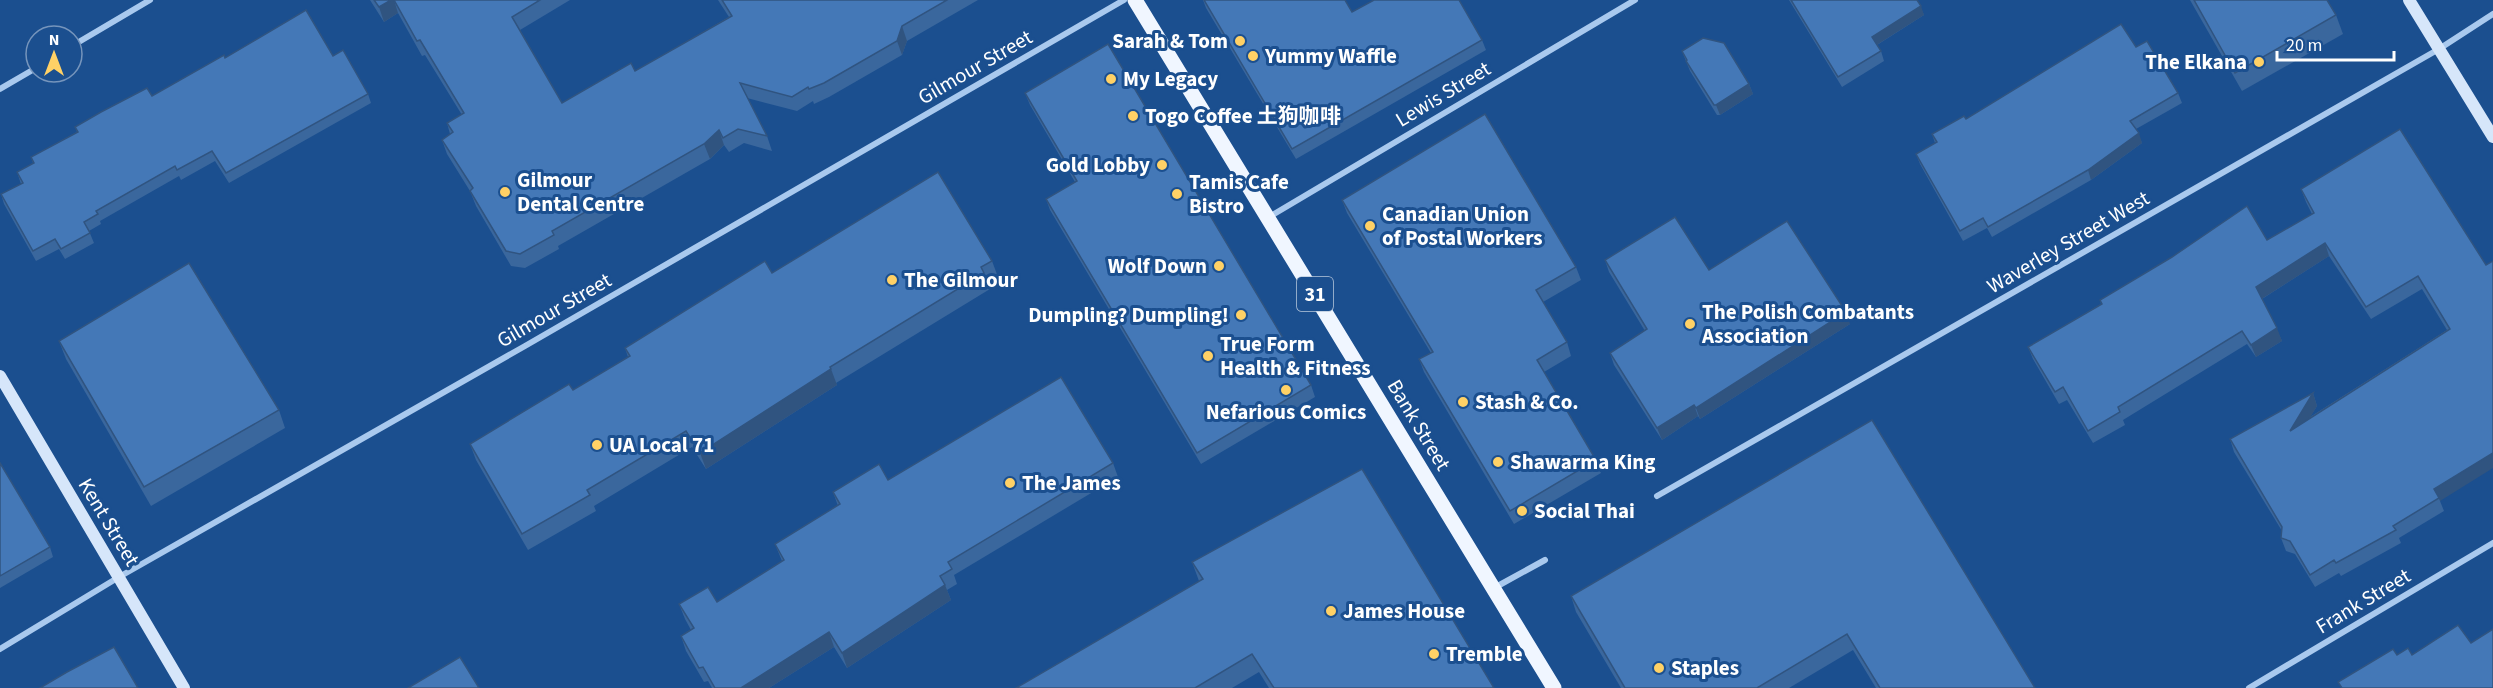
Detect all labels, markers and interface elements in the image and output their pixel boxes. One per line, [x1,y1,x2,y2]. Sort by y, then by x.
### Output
street label: Gilmour Street [912,22,1038,112]
north arrow [24,24,84,84]
scale bar [2277,24,2394,62]
place label: Sarah & Tom [1112,26,1228,56]
text: N [49,29,59,51]
text: 20 m [2286,33,2322,58]
marker: Sarah & Tom [1233,34,1247,48]
place label: Yummy Waffle [1264,41,1397,71]
place label: The Elkana [2145,47,2247,77]
marker: Yummy Waffle [1246,49,1260,63]
street label: Lewis Street [1390,54,1496,134]
marker: The Elkana [2252,55,2266,69]
place label: My Legacy [1123,64,1218,94]
marker: My Legacy [1104,72,1118,86]
place label: Togo Coffee 土狗咖啡 [1145,101,1341,131]
marker: Togo Coffee 土狗咖啡 [1126,109,1140,123]
place label: Gold Lobby [1046,150,1150,180]
marker: Gold Lobby [1155,158,1169,172]
place label: Gilmour Dental Centre [517,165,644,219]
place label: Tamis Cafe Bistro [1189,167,1289,221]
street label: Waverley Street West [1981,183,2155,301]
marker: Gilmour Dental Centre [498,185,512,199]
marker: Tamis Cafe Bistro [1170,187,1184,201]
place label: Canadian Union of Postal Workers [1382,199,1543,253]
marker: Canadian Union of Postal Workers [1363,219,1377,233]
place label: Wolf Down [1108,251,1207,281]
marker: Wolf Down [1212,259,1226,273]
street label: Gilmour Street [491,265,617,355]
place label: The Gilmour [904,265,1019,295]
marker: The Gilmour [885,273,899,287]
road number: 31 [1297,277,1333,311]
place label: The Polish Combatants Association [1701,297,1914,351]
place label: Dumpling? Dumpling! [1028,300,1229,330]
marker: Dumpling? Dumpling! [1234,308,1248,322]
marker: The Polish Combatants Association [1683,317,1697,331]
place label: True Form Health & Fitness [1220,329,1371,383]
marker: True Form Health & Fitness [1201,349,1215,363]
street label: Bank Street [1380,374,1458,476]
marker: Nefarious Comics [1279,383,1293,397]
place label: Stash & Co. [1475,387,1578,417]
marker: Stash & Co. [1456,395,1470,409]
place label: Nefarious Comics [1206,397,1366,427]
place label: UA Local 71 [609,430,714,460]
marker: UA Local 71 [590,438,604,452]
place label: Shawarma King [1510,447,1655,477]
marker: Shawarma King [1491,455,1505,469]
place label: The James [1022,468,1121,498]
street label: Kent Street [71,472,147,572]
marker: The James [1003,476,1017,490]
place label: Social Thai [1534,496,1635,526]
marker: Social Thai [1515,504,1529,518]
street label: Frank Street [2310,561,2416,641]
place label: James House [1343,596,1465,626]
marker: James House [1324,604,1338,618]
place label: Tremble [1446,639,1523,669]
marker: Tremble [1427,647,1441,661]
place label: Staples [1671,653,1739,683]
marker: Staples [1652,661,1666,675]

